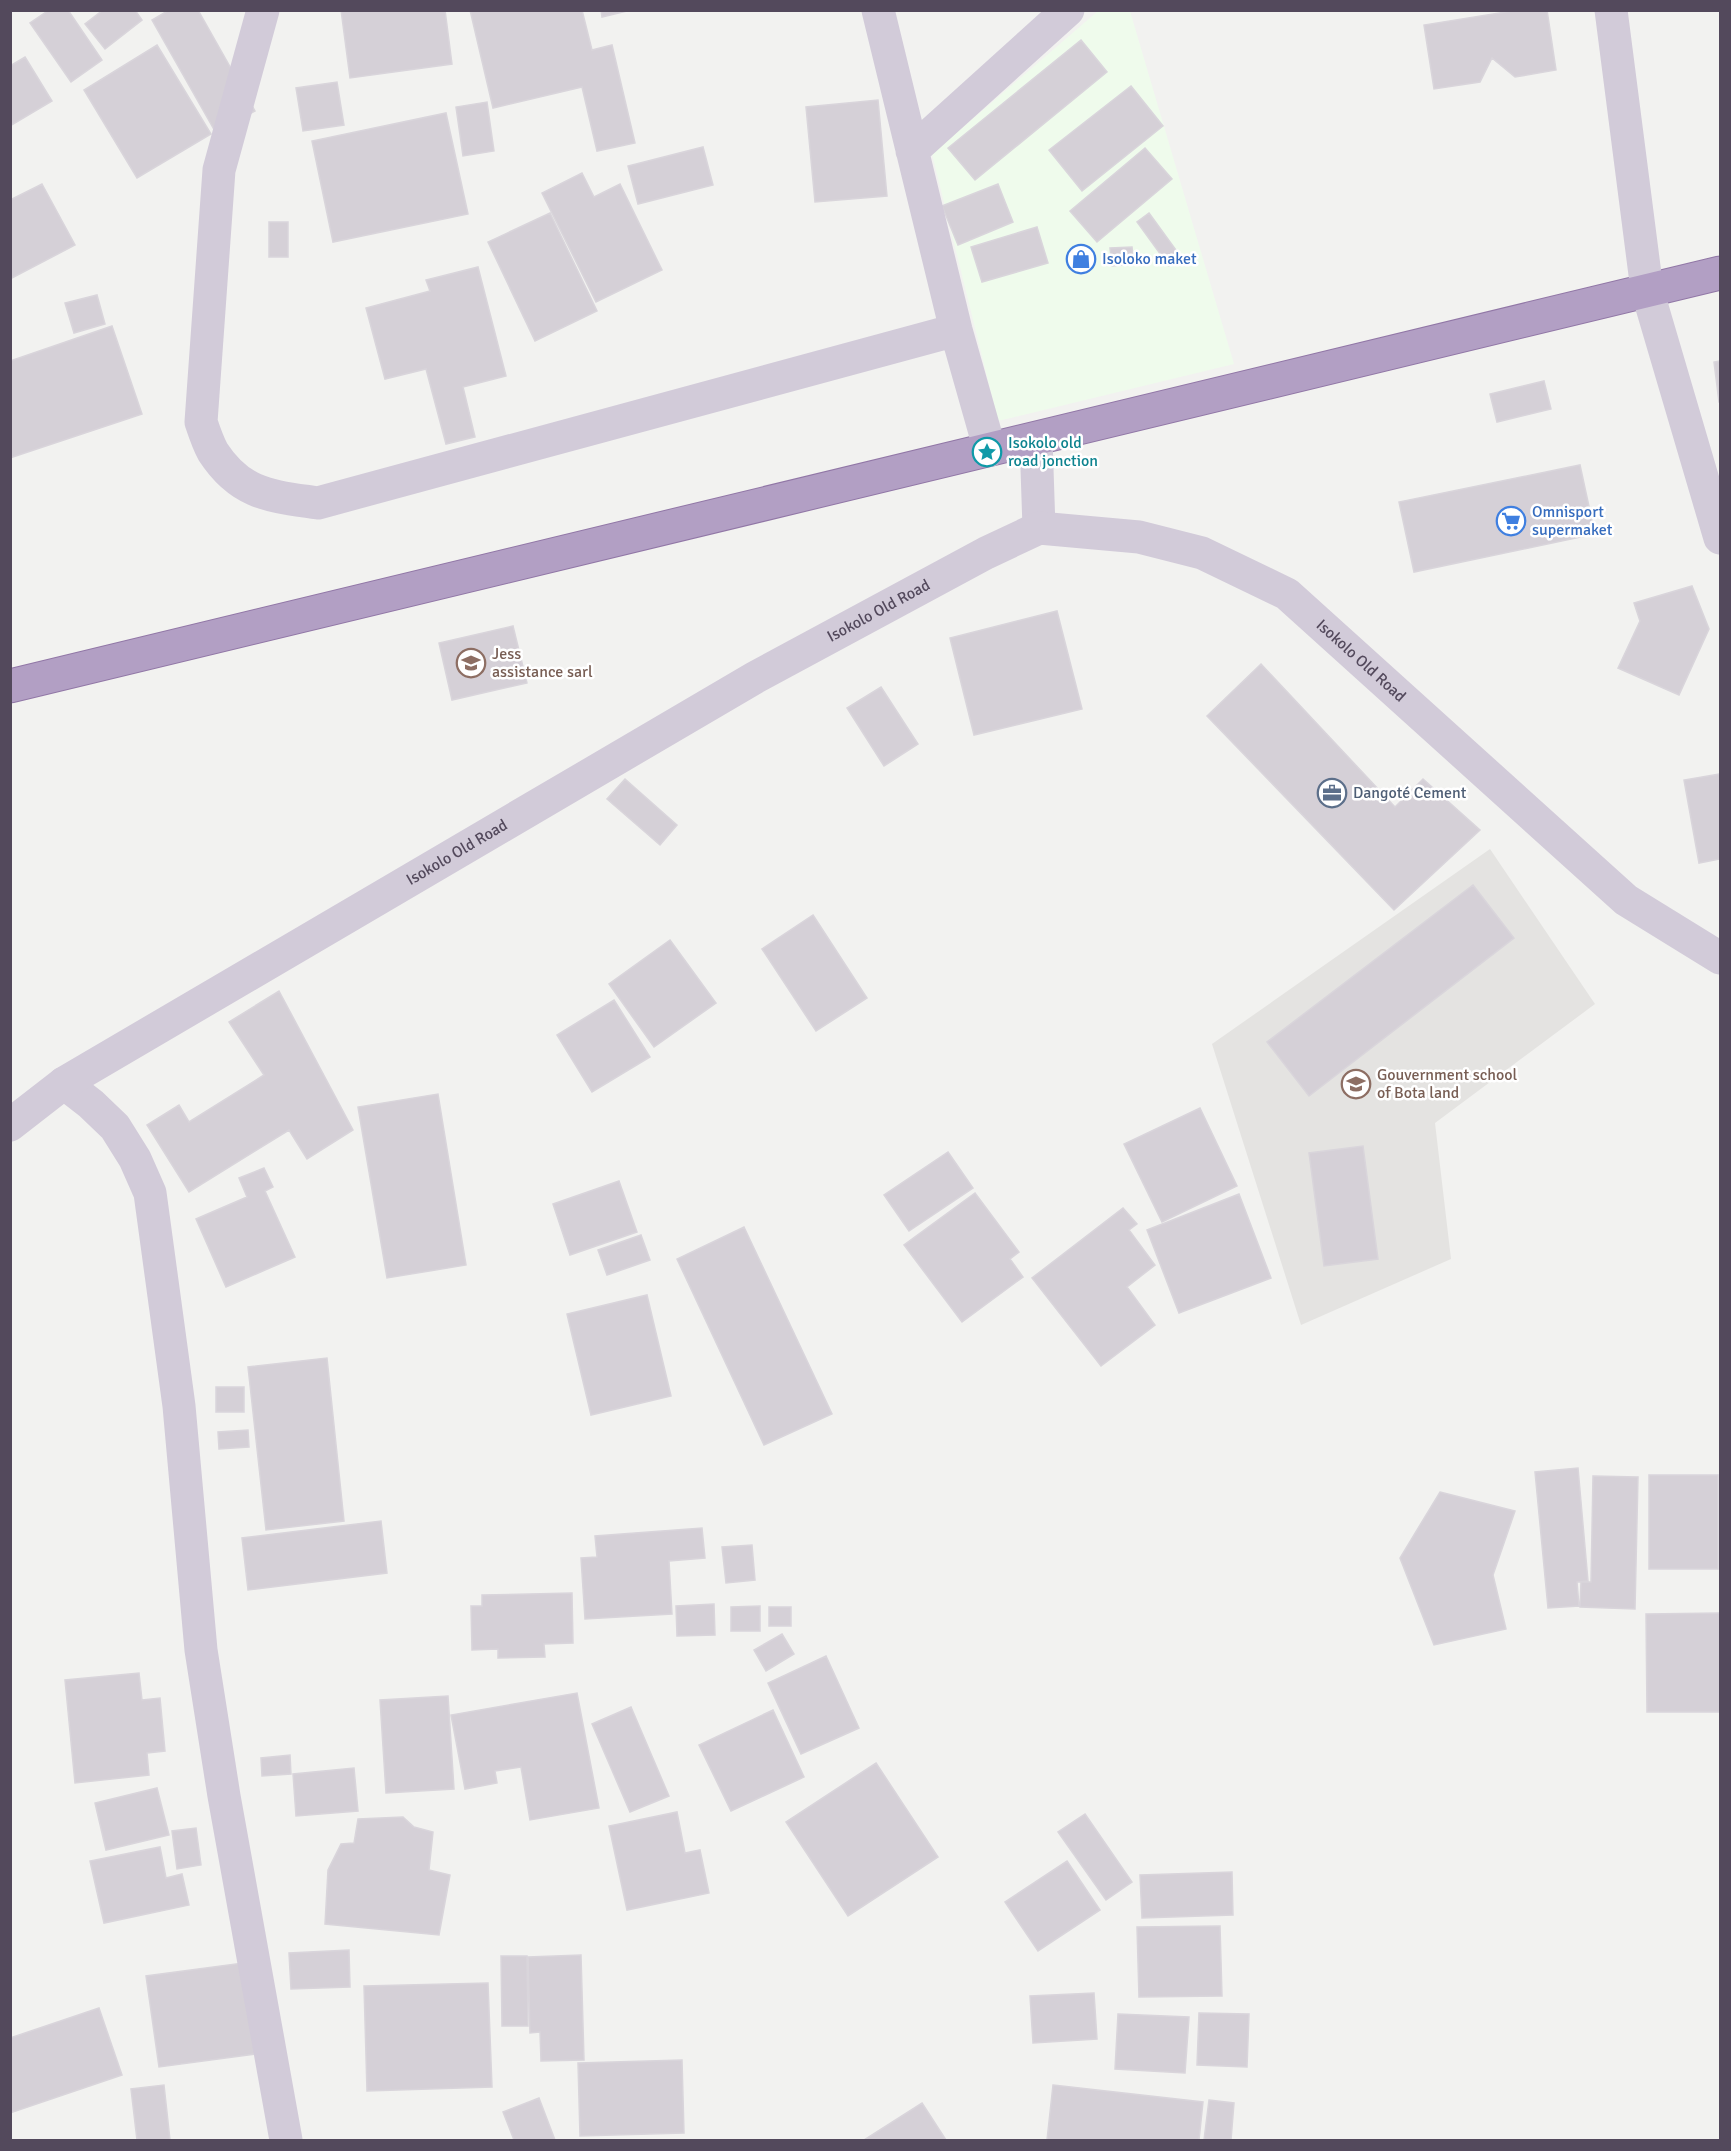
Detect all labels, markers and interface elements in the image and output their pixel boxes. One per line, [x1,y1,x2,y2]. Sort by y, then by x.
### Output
shop icon: Isoloko maket [1065,243,1097,275]
place label: Isoloko maket [1102,249,1197,269]
place label: Isokolo old road jonction [1008,433,1098,471]
place icon: Isokolo old road jonction [971,436,1003,468]
place label: Omnisport supermaket [1532,502,1613,540]
supermarket icon: Omnisport supermaket [1495,505,1527,537]
street label: Isokolo Old Road [824,575,933,647]
street label: Isokolo Old Road [1312,615,1410,706]
place label: Jess assistance sarl [492,644,593,682]
school or university icon: Jess assistance sarl [455,647,487,679]
office icon: Dangoté Cement [1316,777,1348,809]
place label: Dangoté Cement [1353,783,1467,803]
street label: Isokolo Old Road [403,815,511,890]
place label: Gouvernment school of Bota land [1377,1065,1518,1103]
school or university icon: Gouvernment school of Bota land [1340,1068,1372,1100]

